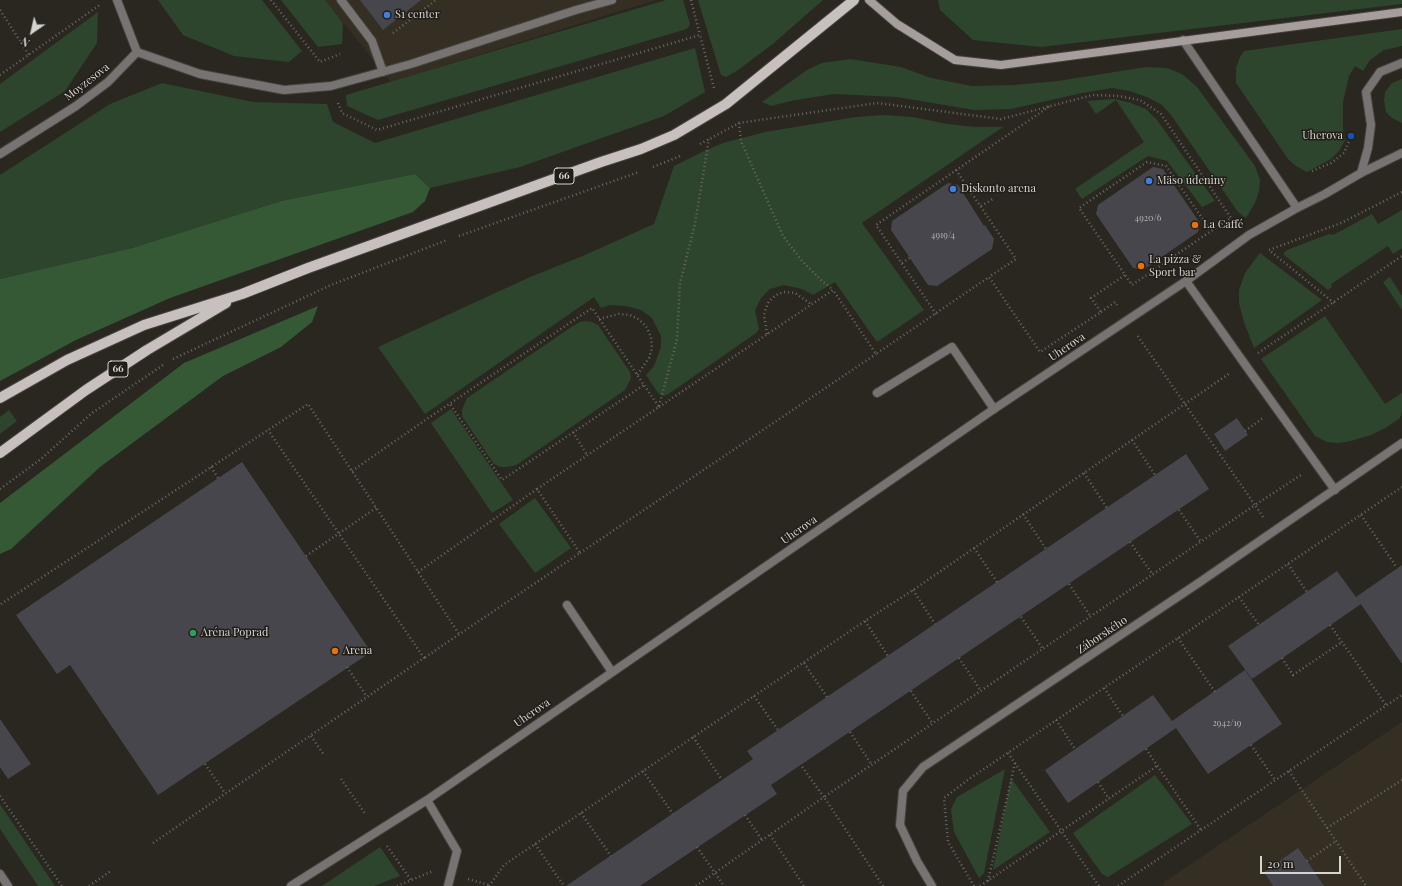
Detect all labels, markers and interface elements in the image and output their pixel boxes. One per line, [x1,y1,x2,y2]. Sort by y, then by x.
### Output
place label: S1 center [395,8,440,22]
marker: S1 center [382,10,392,20]
north arrow [12,12,52,52]
text: N [18,34,33,51]
street label: Moyzesova [62,60,112,104]
place label: Uherova [1302,129,1343,143]
marker: Uherova [1346,131,1356,141]
road number: 66 [554,168,574,184]
place label: Mäso údeniny [1157,174,1226,188]
marker: Mäso údeniny [1144,176,1154,186]
place label: Diskonto arena [961,182,1036,196]
marker: Diskonto arena [948,184,958,194]
house number: 4920/6 [1135,213,1161,223]
place label: La Caffé [1203,218,1243,232]
marker: La Caffé [1190,220,1200,230]
house number: 4919/4 [931,230,955,240]
place label: La pizza & Sport bar [1149,253,1201,279]
marker: La pizza & Sport bar [1136,261,1146,271]
street label: Uherova [1046,330,1088,364]
road number: 66 [108,361,128,377]
street label: Uherova [779,513,819,547]
street label: Záborského [1074,613,1130,657]
place label: Aréna Poprad [201,626,268,640]
marker: Aréna Poprad [188,628,198,638]
place label: Arena [343,644,372,658]
marker: Arena [330,646,340,656]
street label: Uherova [512,696,552,730]
house number: 2942/19 [1213,718,1241,728]
scale bar [1262,848,1343,874]
text: 20 m [1267,855,1294,871]

